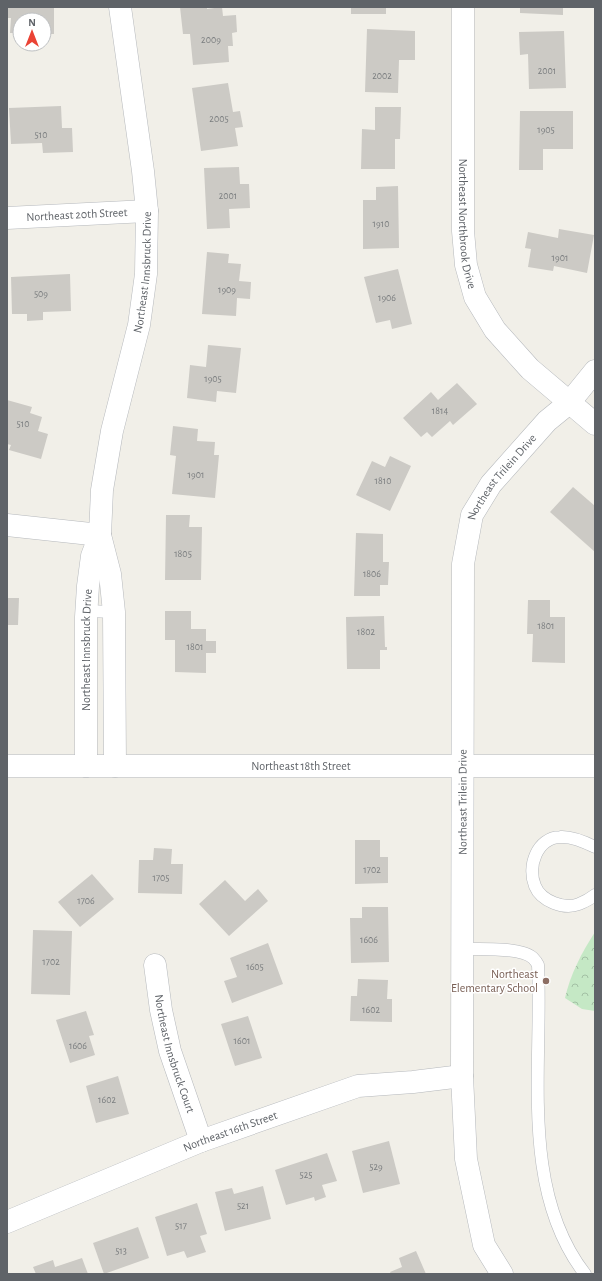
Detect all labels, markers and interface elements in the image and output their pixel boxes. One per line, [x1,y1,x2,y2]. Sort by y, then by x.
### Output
north arrow [12,12,52,52]
text: N [28,17,36,28]
house number: 2009 [201,35,221,45]
house number: 2001 [538,66,556,76]
house number: 2002 [372,71,392,81]
house number: 2005 [209,114,229,124]
house number: 1905 [537,125,555,135]
house number: 510 [35,130,47,140]
street label: Northeast Northbrook Drive [457,158,478,290]
house number: 2001 [219,191,237,201]
street label: Northeast 20th Street [26,206,128,223]
street label: Northeast Innsbruck Drive [131,211,153,334]
house number: 1910 [373,219,389,229]
house number: 1901 [552,253,568,263]
house number: 1909 [218,285,236,295]
house number: 509 [34,289,48,299]
house number: 1906 [378,293,396,303]
house number: 1905 [204,374,222,384]
house number: 1814 [432,406,448,416]
house number: 510 [17,419,29,429]
street label: Northeast Trilein Drive [465,432,538,521]
house number: 1901 [188,470,204,480]
house number: 1810 [375,476,391,486]
house number: 1805 [174,549,192,559]
house number: 1806 [363,569,381,579]
street label: Northeast Innsbruck Drive [80,589,94,711]
house number: 1801 [538,621,554,631]
house number: 1802 [357,627,375,637]
house number: 1801 [187,642,203,652]
street label: Northeast Trilein Drive [456,749,469,855]
street label: Northeast 18th Street [251,760,351,772]
house number: 1702 [363,865,381,875]
house number: 1705 [152,873,170,883]
house number: 1706 [77,896,95,906]
house number: 1606 [360,935,378,945]
house number: 1702 [42,957,60,967]
house number: 1605 [246,962,264,972]
place label: Northeast Elementary School [451,968,538,995]
marker: Northeast Elementary School [541,976,551,986]
street label: Northeast Innsbruck Court [153,994,197,1115]
house number: 1602 [362,1005,380,1015]
house number: 1601 [234,1036,250,1046]
house number: 1606 [69,1041,87,1051]
house number: 1602 [98,1095,116,1105]
street label: Northeast 16th Street [181,1109,279,1154]
house number: 529 [369,1162,383,1172]
house number: 525 [300,1170,312,1180]
house number: 521 [237,1201,249,1211]
house number: 517 [175,1221,187,1231]
house number: 513 [115,1246,127,1256]

